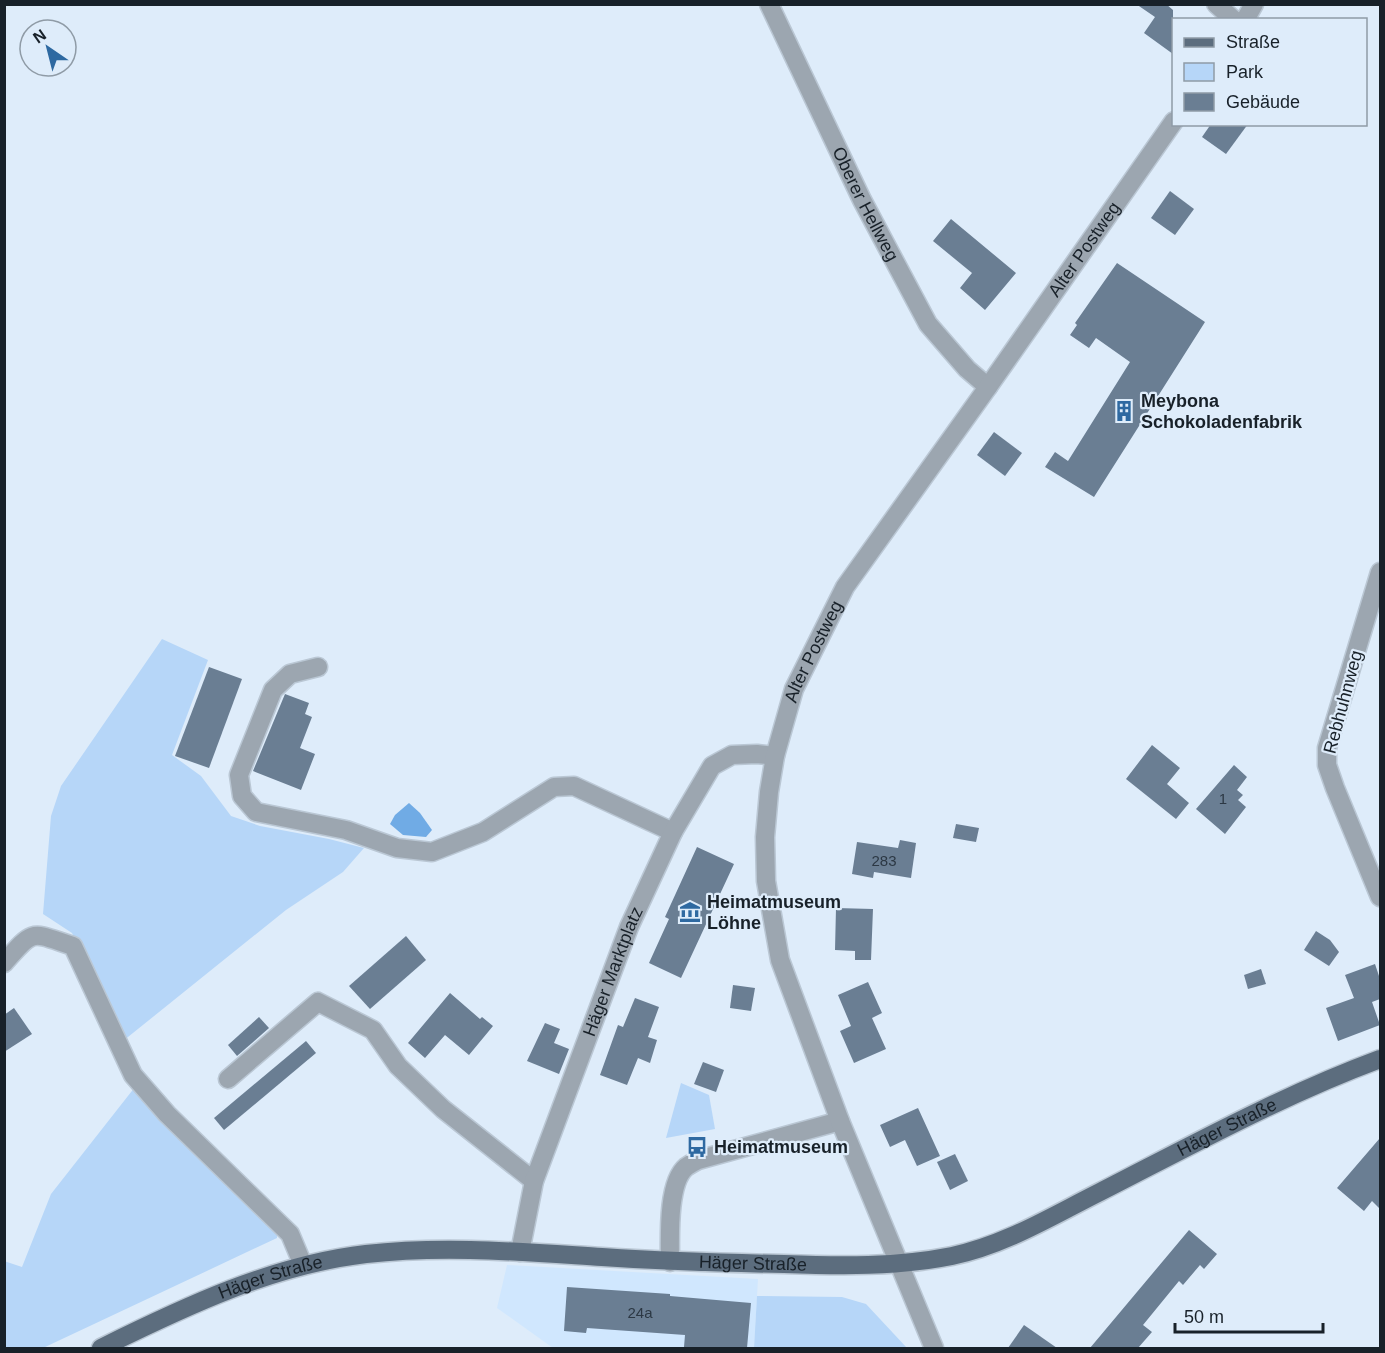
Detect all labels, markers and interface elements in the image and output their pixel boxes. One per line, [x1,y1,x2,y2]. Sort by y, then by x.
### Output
north arrow [18,18,78,78]
legend [1172,18,1367,126]
text: N [30,26,49,46]
text: Straße [1226,32,1280,52]
text: Park [1226,62,1264,82]
text: Gebäude [1226,92,1300,112]
street label: Oberer Hellweg [828,144,903,264]
street label: Alter Postweg [1044,198,1124,301]
place label: Meybona Schokoladenfabrik [1141,391,1303,432]
building icon: Meybona Schokoladenfabrik [1112,399,1136,423]
street label: Alter Postweg [781,597,847,705]
street label: Rebhuhnweg [1320,648,1366,756]
house number: 1 [1219,790,1227,807]
house number: 283 [871,852,897,869]
place label: Heimatmuseum Löhne [707,892,841,933]
museum icon: Heimatmuseum Löhne [678,900,702,924]
street label: Häger Marktplatz [579,904,647,1039]
street label: Häger Straße [1174,1094,1280,1160]
bus stop icon: Heimatmuseum [685,1135,709,1159]
place label: Heimatmuseum [714,1137,848,1157]
street label: Häger Straße [215,1252,324,1303]
street label: Häger Straße [698,1252,807,1275]
scale bar [1175,1296,1324,1334]
house number: 24a [627,1304,653,1321]
text: 50 m [1184,1307,1224,1327]

